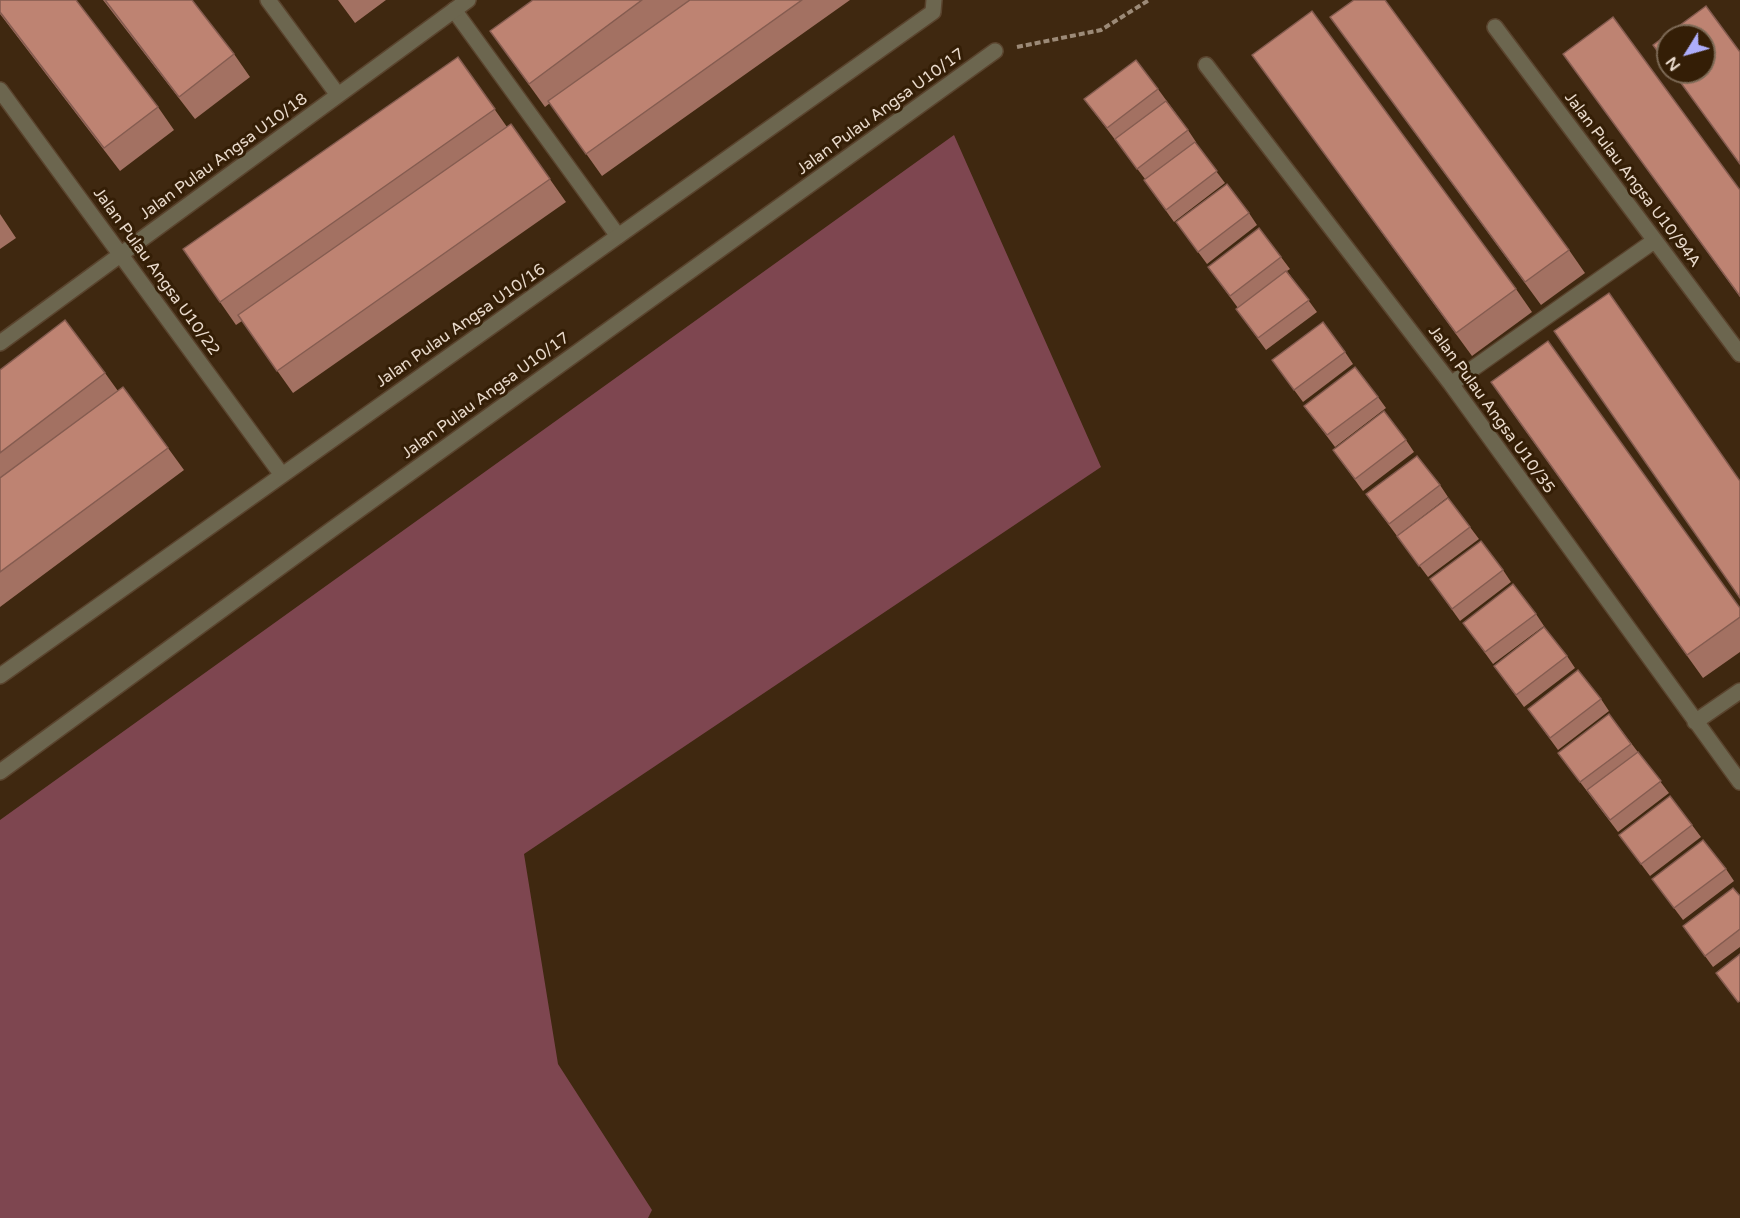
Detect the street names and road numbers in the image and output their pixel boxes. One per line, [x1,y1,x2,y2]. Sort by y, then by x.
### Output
street label: Jalan Pulau Angsa U10/17 [793,45,969,179]
street label: Jalan Pulau Angsa U10/94A [1560,89,1704,271]
street label: Jalan Pulau Angsa U10/18 [136,90,312,224]
street label: Jalan Pulau Angsa U10/22 [89,184,223,360]
street label: Jalan Pulau Angsa U10/16 [373,260,549,392]
street label: Jalan Pulau Angsa U10/35 [1424,322,1558,498]
street label: Jalan Pulau Angsa U10/17 [398,329,574,463]

